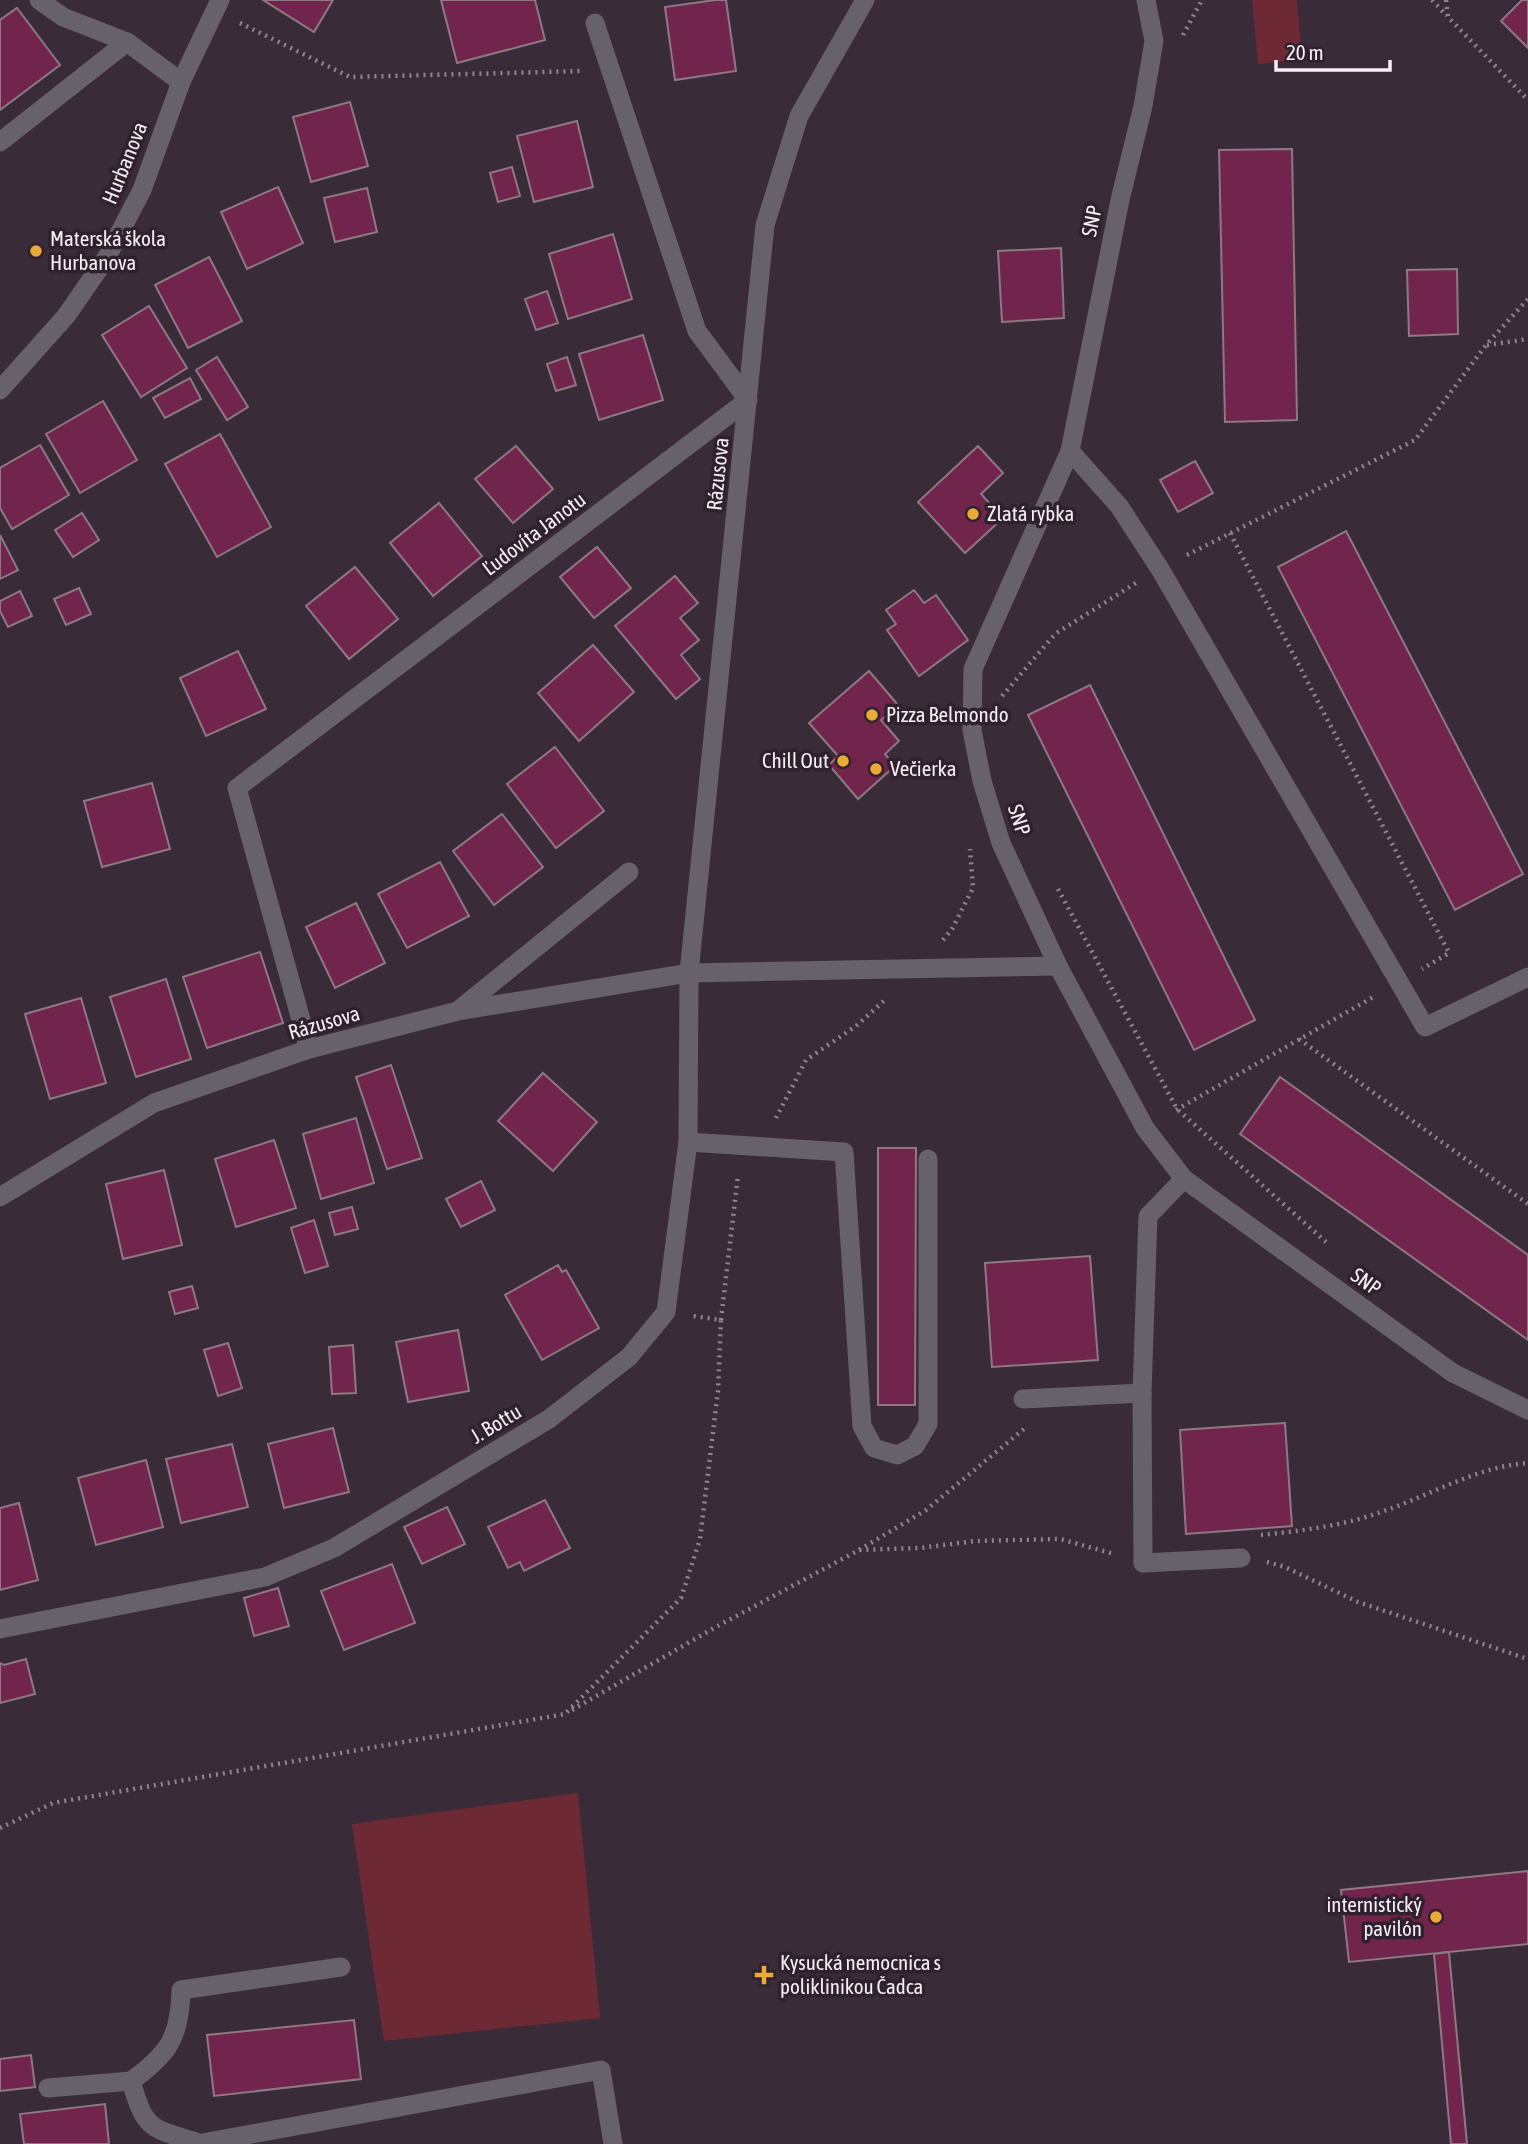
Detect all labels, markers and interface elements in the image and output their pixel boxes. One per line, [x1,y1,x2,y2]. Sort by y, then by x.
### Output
scale bar [1276,28,1390,72]
text: 20 m [1286,40,1324,64]
street label: Hurbanova [97,118,151,207]
street label: SNP [1076,203,1106,239]
place label: Materská škola Hurbanova [50,226,166,274]
marker: Materská škola Hurbanova [28,243,44,259]
street label: Rázusova [701,436,733,512]
street label: Ľudovíta Janotu [477,487,590,580]
place label: Zlatá rybka [987,501,1074,525]
marker: Zlatá rybka [965,506,981,522]
place label: Pizza Belmondo [886,702,1009,726]
marker: Pizza Belmondo [864,707,880,723]
place label: Chill Out [762,748,829,772]
marker: Chill Out [835,753,851,769]
place label: Večierka [890,756,956,780]
marker: Večierka [868,761,884,777]
street label: SNP [1004,801,1036,838]
street label: Rázusova [285,1000,362,1044]
street label: SNP [1347,1262,1386,1300]
street label: J. Bottu [466,1399,525,1448]
place label: internistický pavilón [1326,1892,1422,1940]
marker: internistický pavilón [1428,1909,1444,1925]
place label: Kysucká nemocnica s poliklinikou Čadca [780,1950,941,1998]
marker: Kysucká nemocnica s poliklinikou Čadca [754,1965,774,1985]

